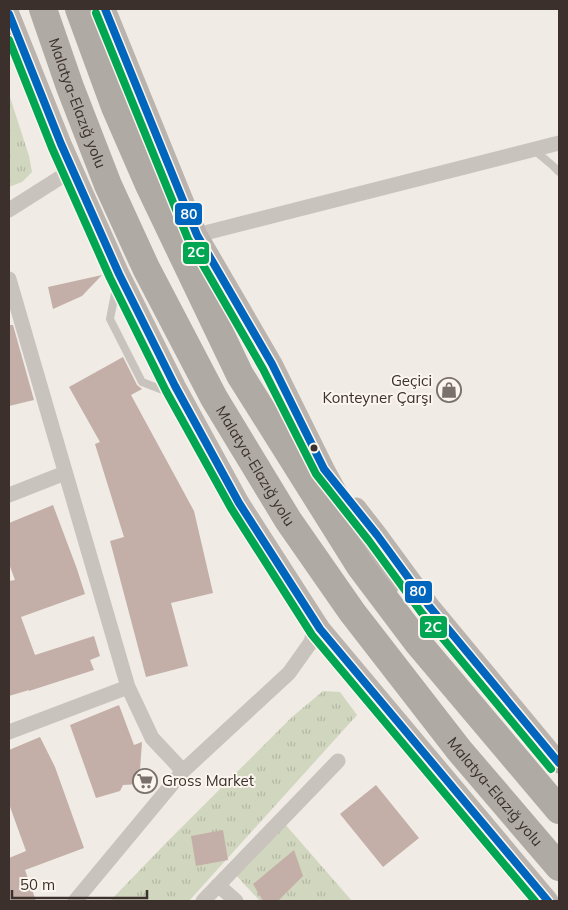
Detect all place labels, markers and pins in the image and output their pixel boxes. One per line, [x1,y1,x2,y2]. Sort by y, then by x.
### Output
place label: Geçici Konteyner Çarşı [322,371,432,407]
shop icon: Geçici Konteyner Çarşı [436,377,462,403]
unlabelled marker [309,443,319,453]
supermarket icon: Gross Market [132,768,158,794]
place label: Gross Market [162,771,254,790]

